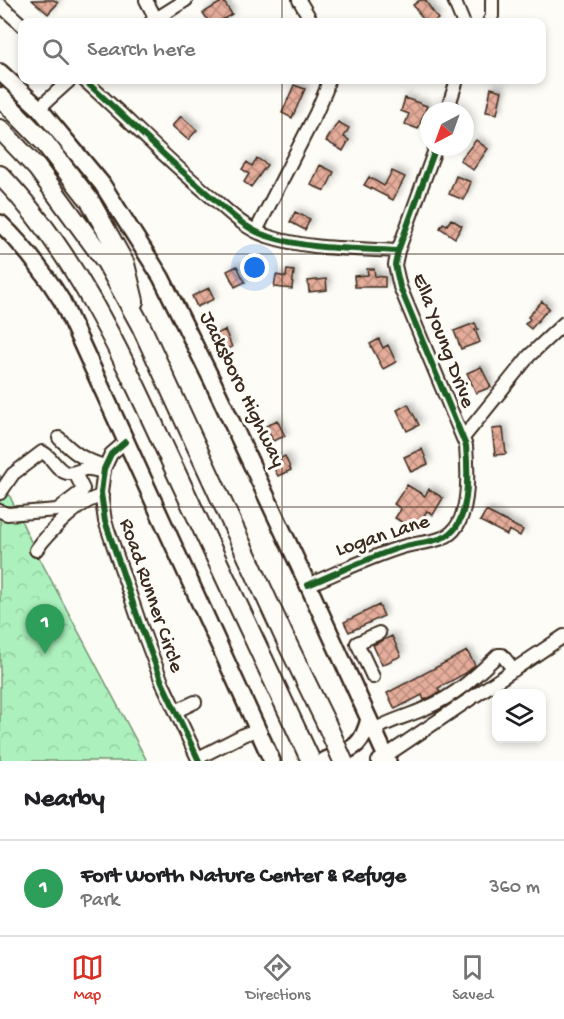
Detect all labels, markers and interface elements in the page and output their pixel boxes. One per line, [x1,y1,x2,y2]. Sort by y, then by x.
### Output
search box [18,18,546,84]
icon: search [39,35,72,68]
text: Search here [87,38,195,64]
north arrow [420,102,474,156]
your location [240,253,269,282]
street label: Ella Young Drive [405,270,480,413]
street label: Jacksboro Highway [192,308,290,472]
street label: Logan Lane [333,510,434,564]
street label: Road Runner Circle [112,516,188,677]
pin: 1 [26,604,64,654]
map controls [492,689,546,743]
button: layers [492,689,546,743]
text: Nearby [24,785,105,816]
text: Fort Worth Nature Center & Refuge [81,864,406,890]
text: 1 [39,877,48,900]
text: 360 m [489,877,540,900]
text: Park [81,890,119,913]
tab: Map [71,951,104,1006]
tab: Directions [245,951,311,1006]
tab: Saved [452,951,493,1006]

